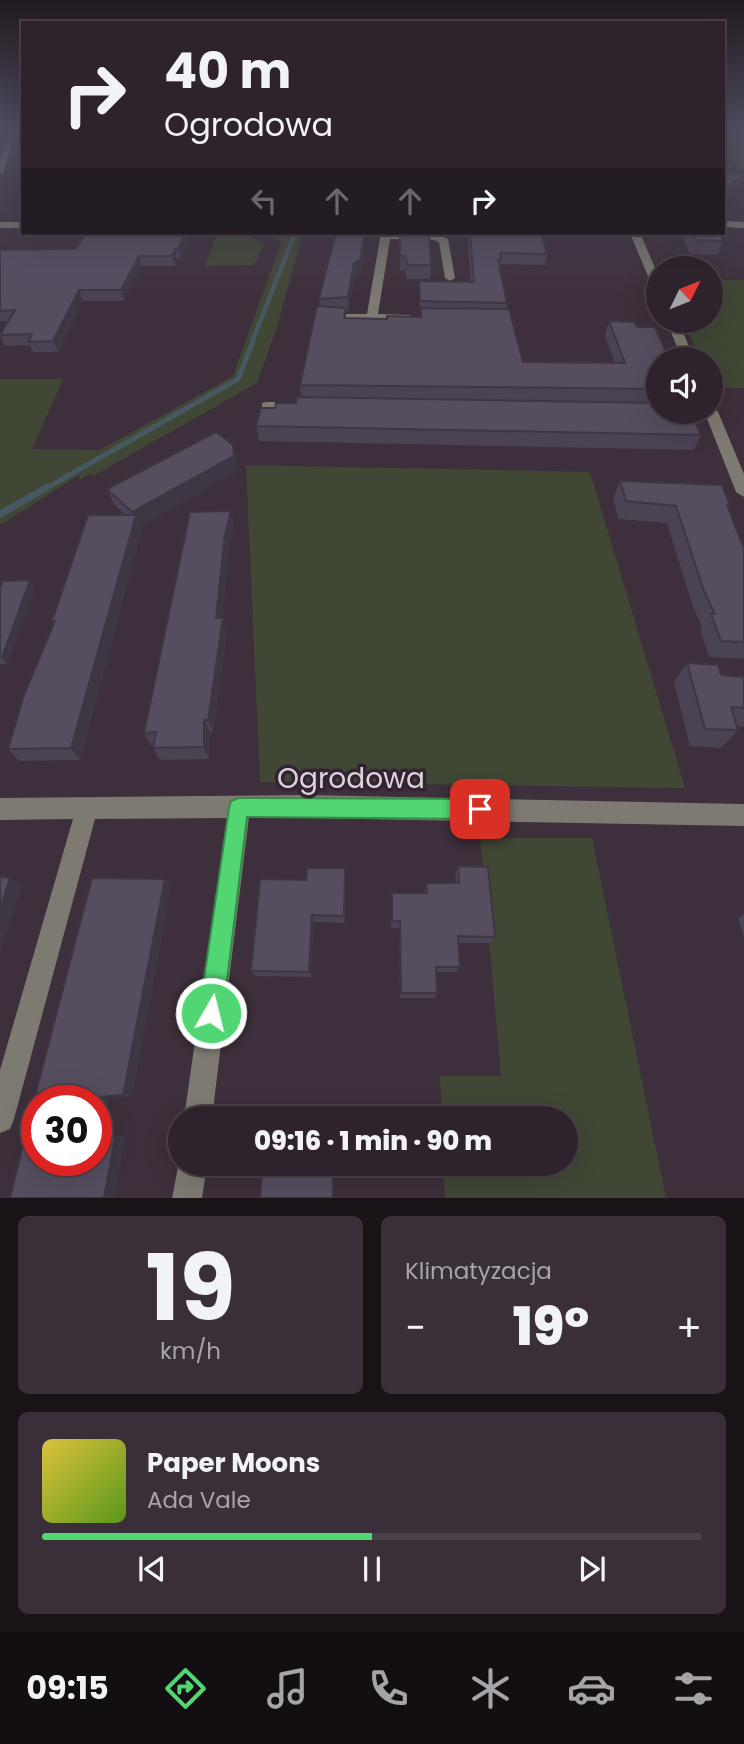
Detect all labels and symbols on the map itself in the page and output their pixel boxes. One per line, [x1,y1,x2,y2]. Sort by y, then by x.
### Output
north arrow [646,256,723,332]
street label: Ogrodowa [277,759,425,798]
pin [450,779,510,839]
position arrow [174,976,248,1050]
speed limit sign: 30 [21,1085,112,1176]

